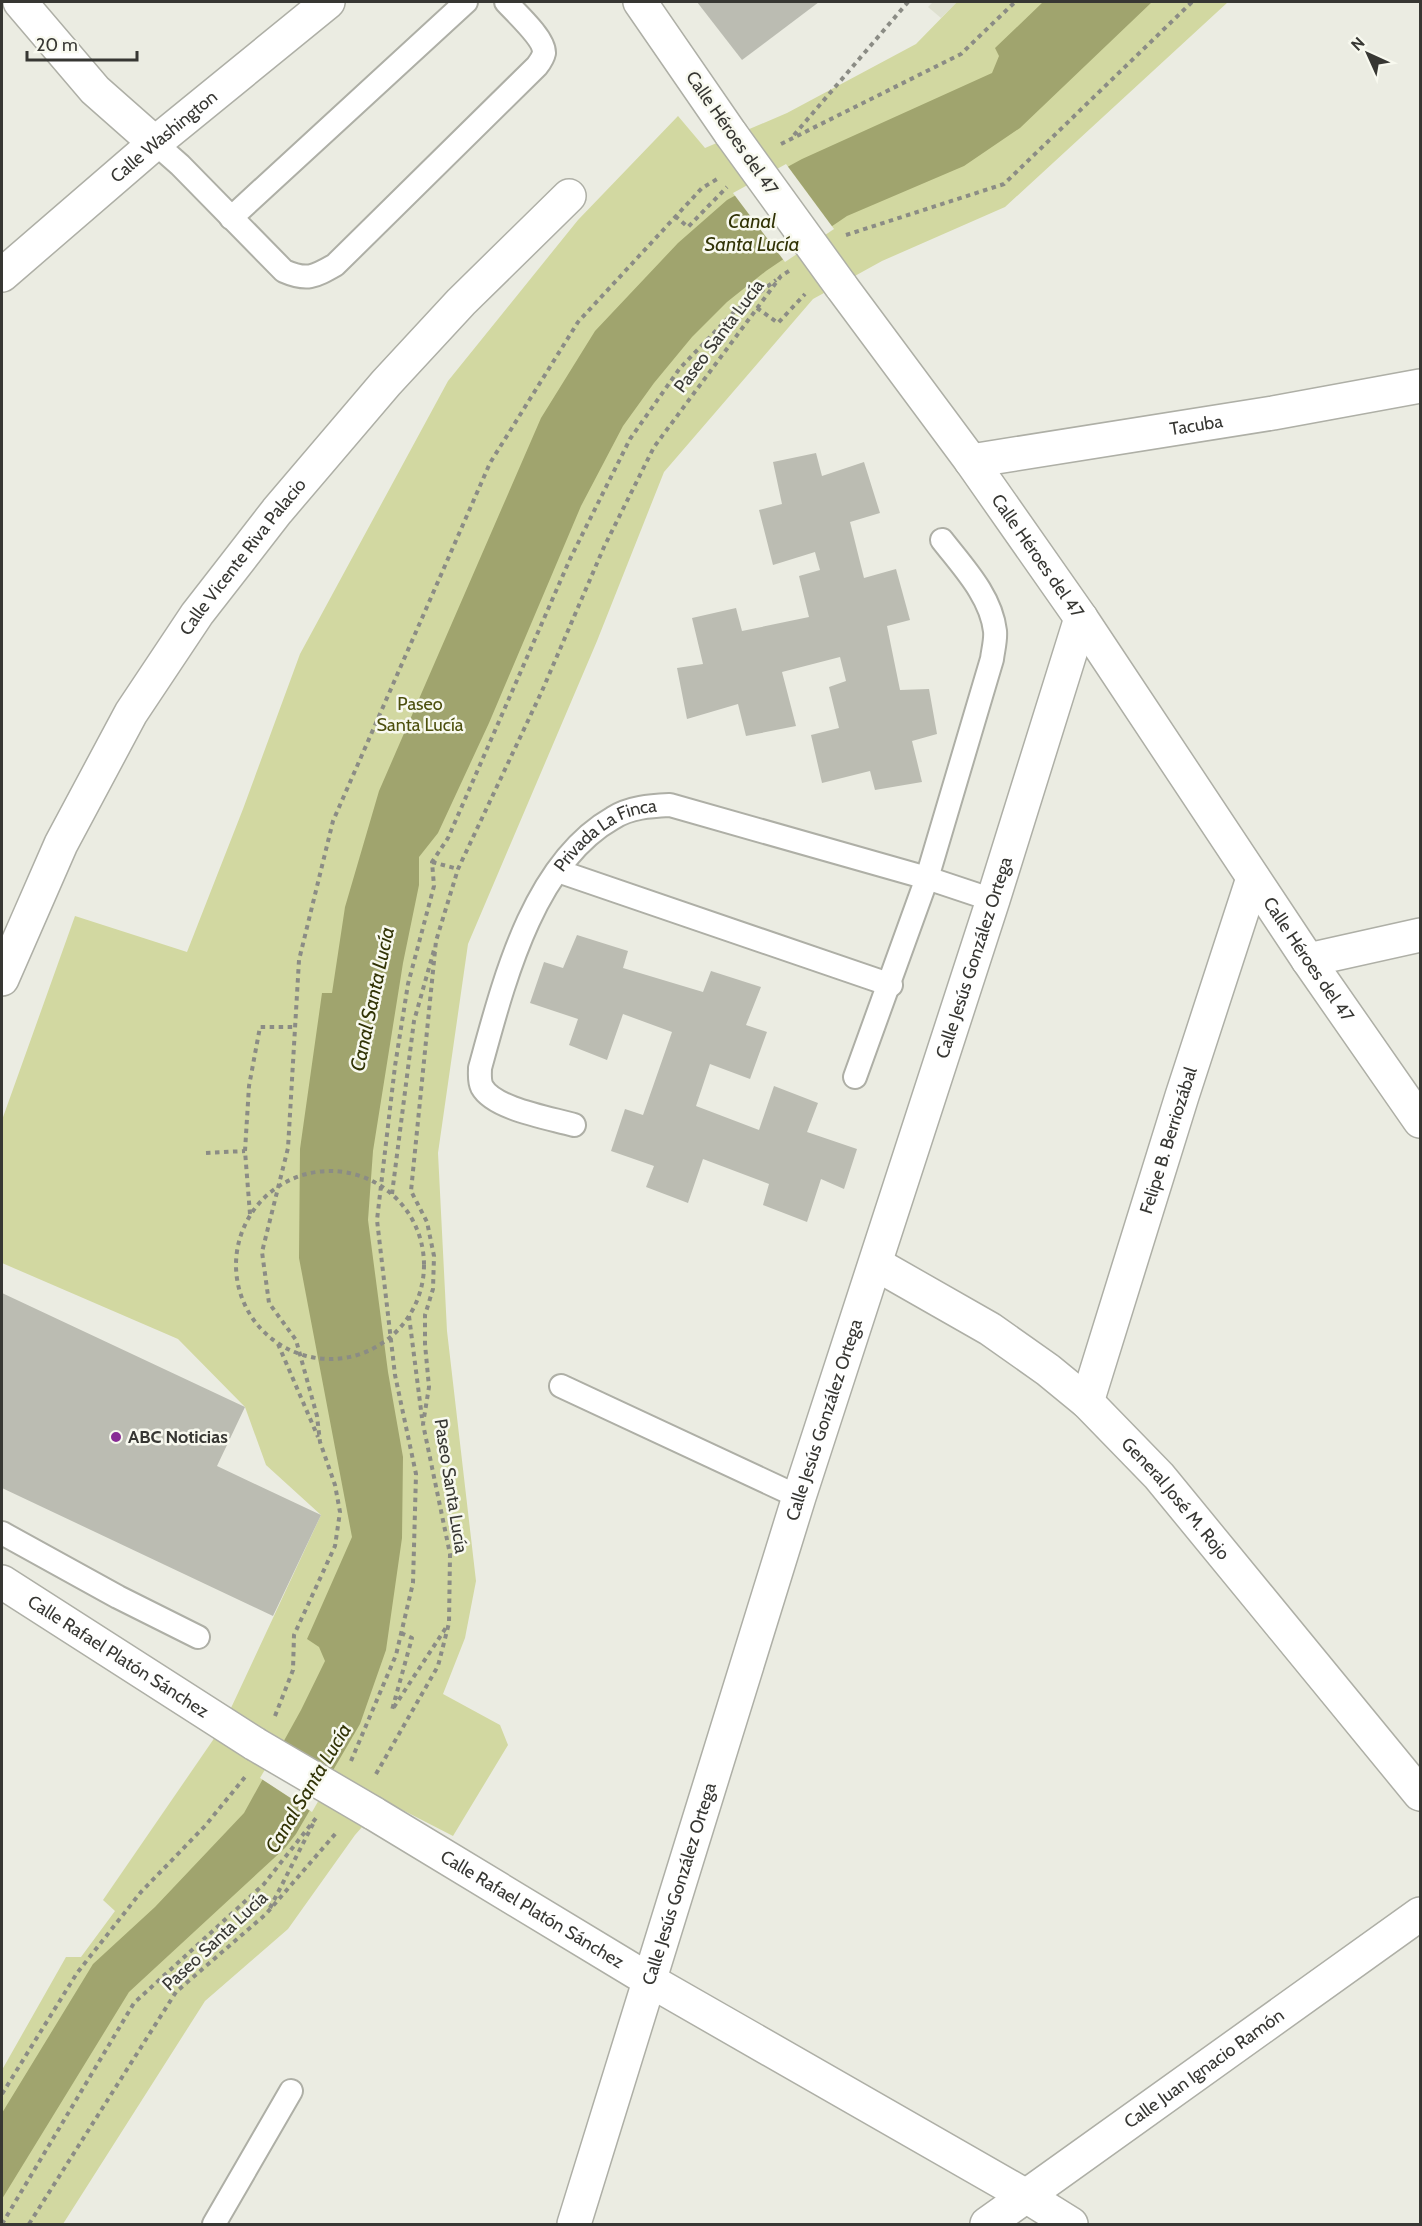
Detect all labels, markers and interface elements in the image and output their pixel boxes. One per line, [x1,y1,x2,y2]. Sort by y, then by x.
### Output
scale bar [27,24,136,62]
north arrow [1338,24,1398,84]
text: N [1347,33,1368,54]
text: 20 m [36,34,78,56]
street label: Calle Héroes del 47 [681,67,783,199]
street label: Calle Washington [106,86,222,187]
water label: Canal Santa Lucía [704,209,800,256]
street label: Paseo Santa Lucía [669,275,769,397]
street label: Tacuba [1168,410,1225,440]
street label: Calle Vicente Riva Palacio [175,474,311,640]
street label: Calle Héroes del 47 [987,490,1089,622]
park label: Paseo Santa Lucía [377,693,464,736]
street label: Privada La Finca [549,795,658,876]
street label: Calle Jesús González Ortega [931,854,1017,1061]
street label: Calle Héroes del 47 [1258,893,1359,1026]
water label: Canal Santa Lucía [345,925,399,1073]
street label: Felipe B. Berriozábal [1135,1063,1202,1217]
street label: Calle Jesús González Ortega [781,1316,867,1524]
street label: Paseo Santa Lucía [429,1417,473,1555]
place label: ABC Noticias [128,1426,228,1448]
marker: ABC Noticias [109,1430,123,1444]
street label: General José M. Rojo [1117,1433,1234,1564]
street label: Calle Rafael Platón Sánchez [24,1590,213,1723]
water label: Canal Santa Lucía [260,1719,356,1857]
street label: Calle Jesús González Ortega [638,1780,721,1988]
street label: Calle Rafael Platón Sánchez [436,1845,628,1973]
street label: Paseo Santa Lucía [158,1886,273,1995]
street label: Calle Juan Ignacio Ramón [1120,2004,1288,2133]

